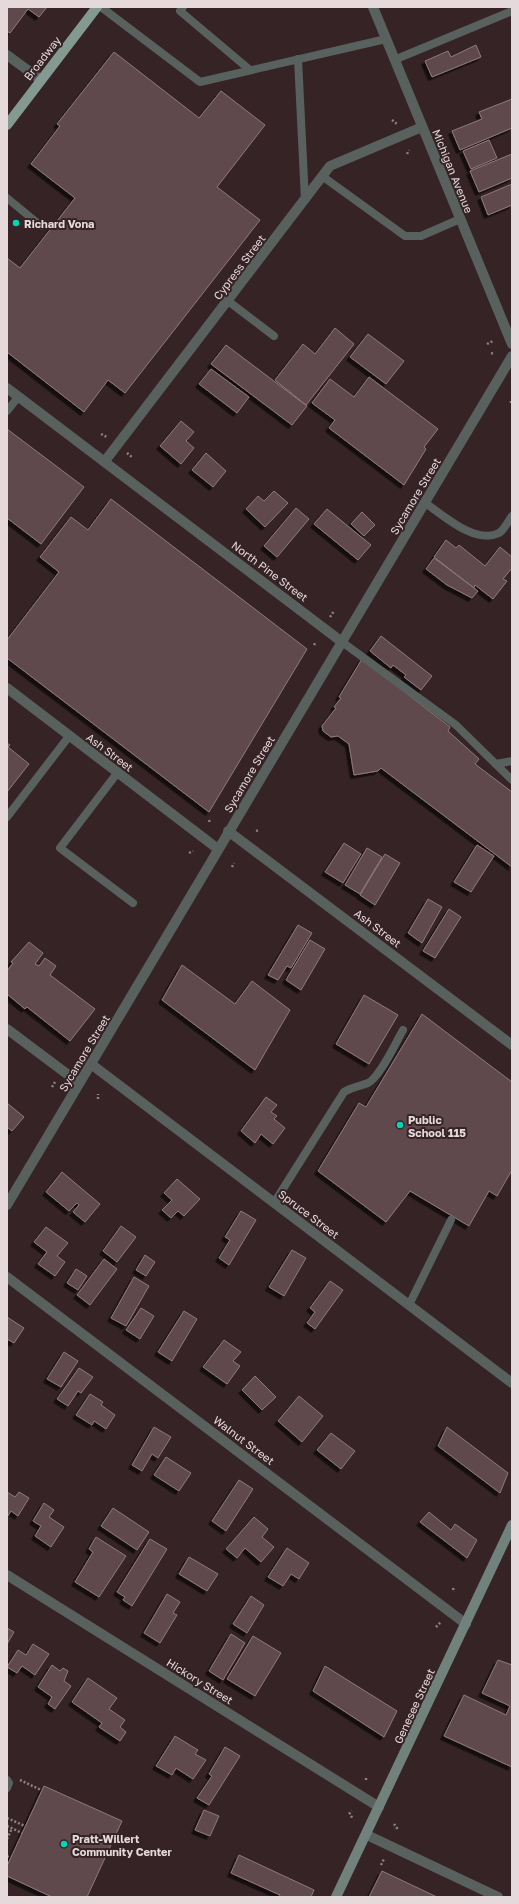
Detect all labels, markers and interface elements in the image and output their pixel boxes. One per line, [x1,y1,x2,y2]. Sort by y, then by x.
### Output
street label: Broadway [21,34,63,82]
street label: Michigan Avenue [430,127,476,215]
place label: Richard Vona [24,217,94,230]
marker: Richard Vona [11,218,21,228]
street label: Cypress Street [210,232,268,302]
street label: Sycamore Street [387,455,443,537]
street label: North Pine Street [229,538,311,604]
street label: Ash Street [84,730,136,774]
street label: Sycamore Street [221,733,277,815]
street label: Ash Street [352,906,404,950]
street label: Sycamore Street [56,1012,112,1094]
place label: Public School 115 [408,1113,466,1139]
marker: Public School 115 [395,1120,405,1130]
street label: Spruce Street [276,1187,342,1241]
street label: Walnut Street [211,1413,277,1467]
street label: Hickory Street [164,1655,236,1707]
street label: Genesee Street [391,1666,437,1746]
place label: Pratt-Willert Community Center [72,1832,173,1858]
marker: Pratt-Willert Community Center [59,1839,69,1849]

